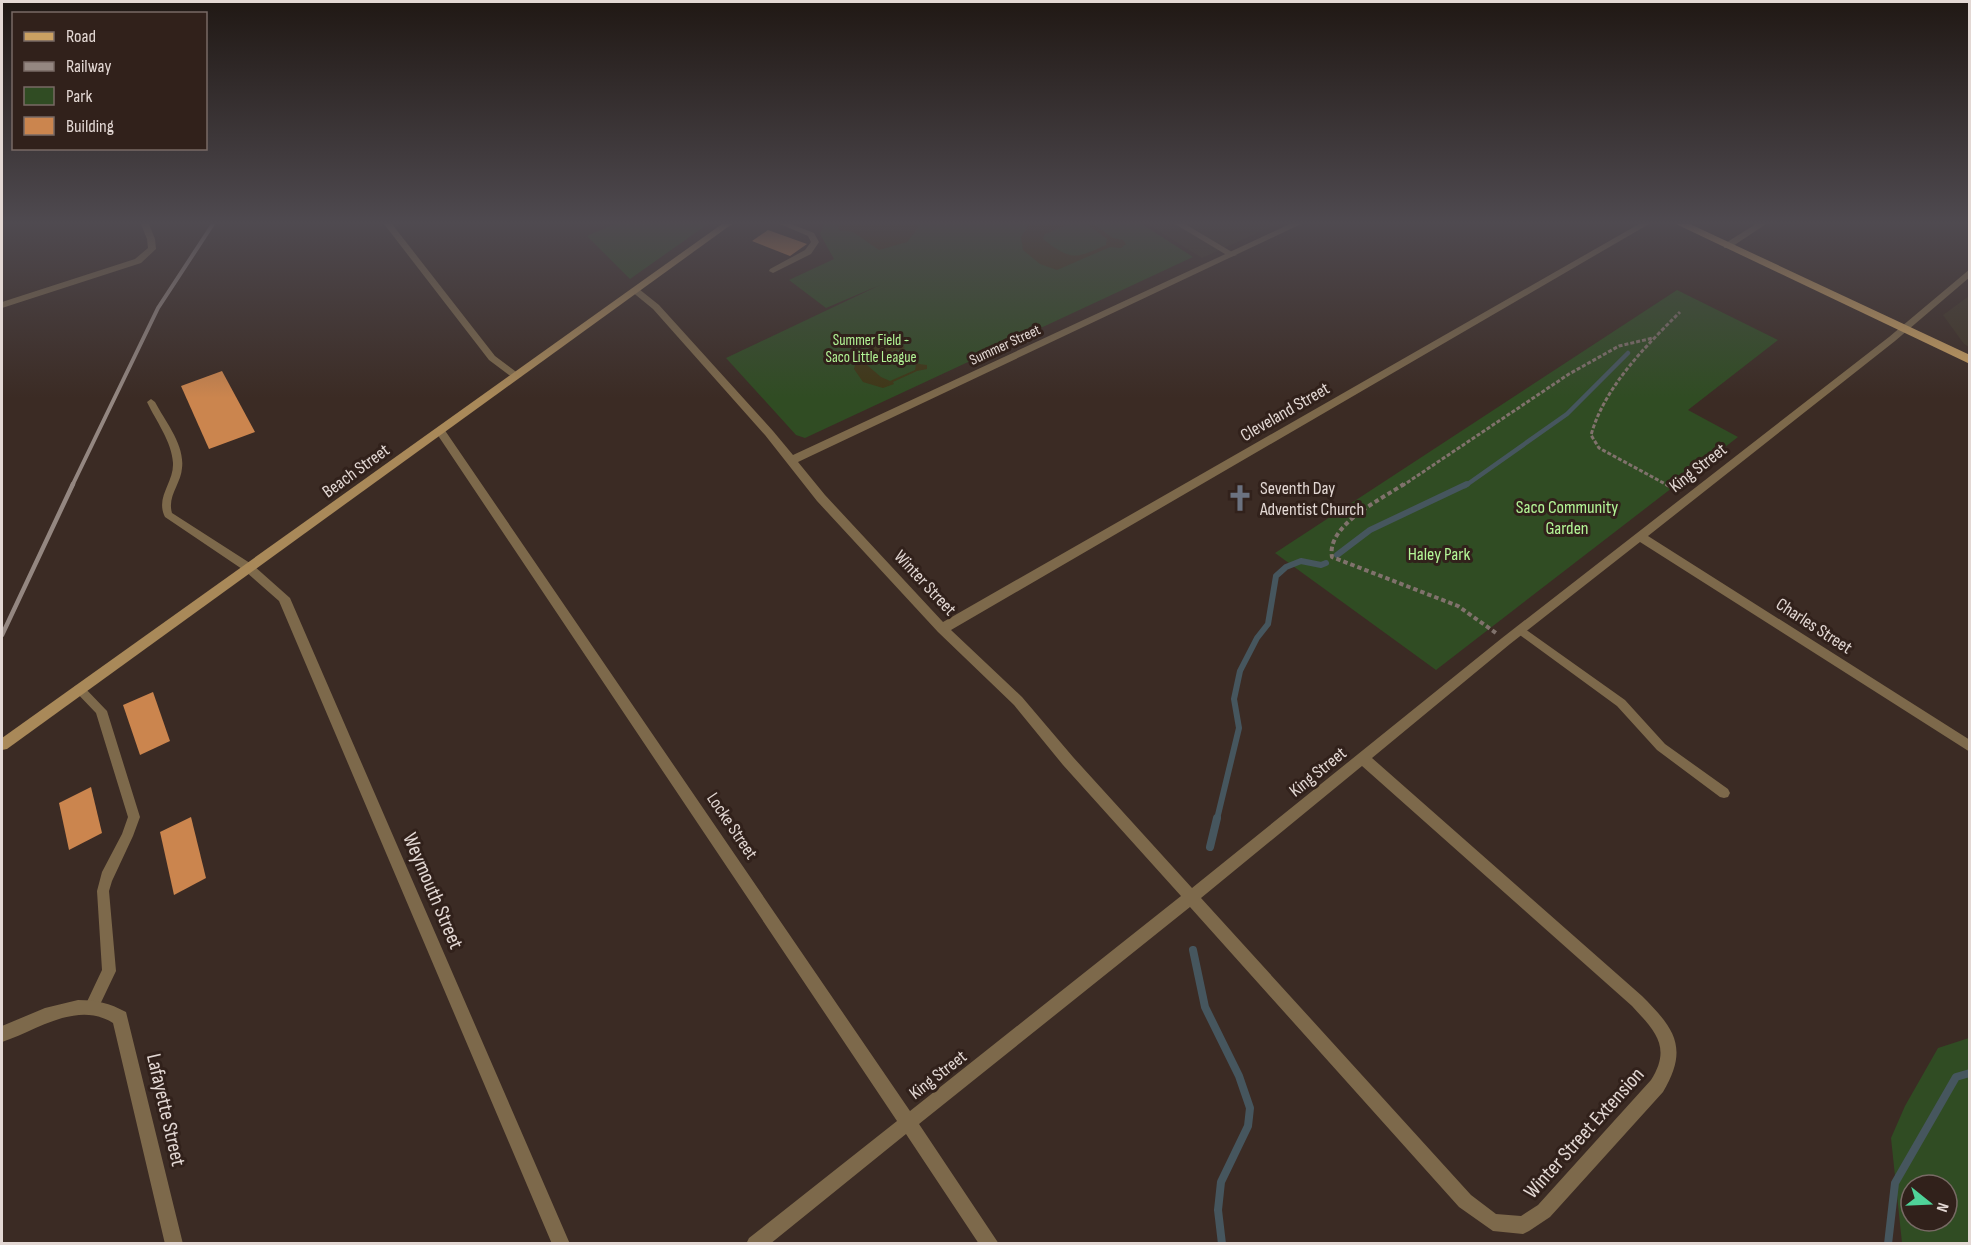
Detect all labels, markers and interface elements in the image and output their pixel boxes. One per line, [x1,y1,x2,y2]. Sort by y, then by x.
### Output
legend [12,12,207,150]
text: Road [66,26,96,47]
text: Railway [66,56,111,77]
text: Park [66,86,92,107]
text: Building [66,116,114,137]
street label: Summer Street [966,320,1044,370]
park label: Summer Field - Saco Little League [826,331,916,367]
street label: Cleveland Street [1237,378,1334,446]
street label: Beach Street [318,439,394,502]
street label: King Street [1665,439,1731,497]
place label: Seventh Day Adventist Church [1259,478,1364,520]
church icon: Seventh Day Adventist Church [1225,483,1255,513]
park label: Saco Community Garden [1516,497,1618,539]
park label: Haley Park [1408,544,1470,565]
street label: Winter Street [890,546,961,620]
street label: Charles Street [1772,594,1856,659]
street label: King Street [1285,742,1351,801]
street label: Locke Street [702,789,762,864]
street label: Weymouth Street [397,829,469,953]
street label: King Street [905,1046,971,1104]
street label: Lafayette Street [141,1051,191,1169]
street label: Winter Street Extension [1519,1062,1649,1204]
north arrow [1899,1173,1959,1233]
text: N [1931,1200,1952,1214]

